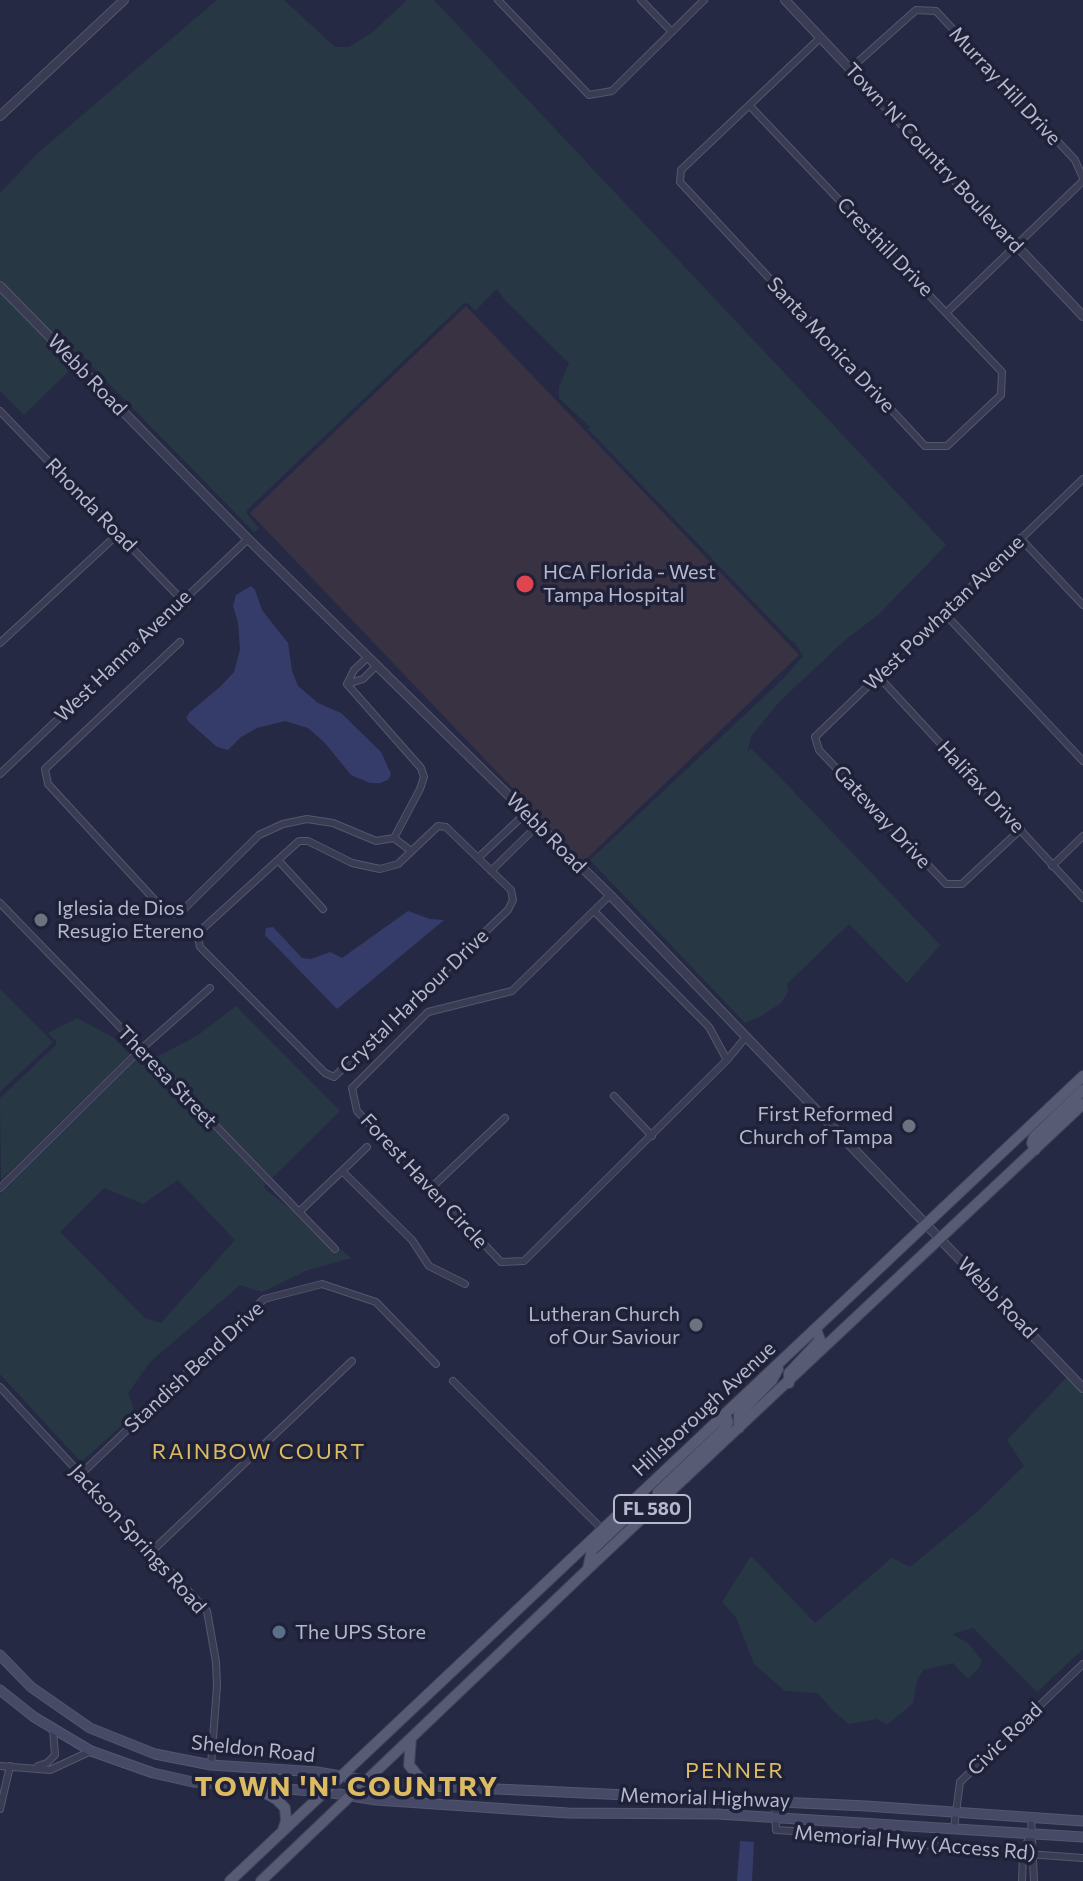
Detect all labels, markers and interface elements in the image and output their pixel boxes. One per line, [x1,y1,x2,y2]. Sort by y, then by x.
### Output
street label: Murray Hill Drive [944,22,1066,150]
street label: Town 'N' Country Boulevard [840,58,1028,258]
street label: Cresthill Drive [832,193,938,301]
street label: Santa Monica Drive [762,272,900,418]
street label: Webb Road [42,329,132,421]
street label: Rhonda Road [40,453,142,557]
street label: West Powhatan Avenue [859,530,1029,696]
place label: HCA Florida - West Tampa Hospital [543,560,716,607]
marker: HCA Florida - West Tampa Hospital [514,573,536,595]
street label: West Hanna Avenue [50,585,196,727]
street label: Halifax Drive [932,736,1030,838]
street label: Gateway Drive [828,761,936,873]
street label: Webb Road [501,788,591,878]
place label: Iglesia de Dios Resugio Etereno [57,896,204,943]
marker: Iglesia de Dios Resugio Etereno [32,911,50,929]
street label: Crystal Harbour Drive [335,924,493,1078]
street label: Theresa Street [112,1021,222,1133]
place label: First Reformed Church of Tampa [739,1102,893,1149]
street label: Forest Haven Circle [355,1109,493,1253]
marker: First Reformed Church of Tampa [900,1117,918,1135]
street label: Webb Road [952,1252,1042,1344]
street label: Standish Bend Drive [120,1296,268,1438]
place label: Lutheran Church of Our Saviour [528,1302,680,1349]
marker: Lutheran Church of Our Saviour [687,1316,705,1334]
street label: Hillsborough Avenue [628,1337,780,1481]
district label: RAINBOW COURT [152,1439,366,1465]
street label: Jackson Springs Road [65,1460,211,1618]
road number: FL 580 [614,1495,690,1523]
place label: The UPS Store [295,1620,426,1644]
marker: The UPS Store [270,1623,288,1641]
street label: Civic Road [963,1697,1047,1781]
street label: Sheldon Road [190,1731,316,1767]
district label: PENNER [685,1758,785,1784]
district label: TOWN 'N' COUNTRY [195,1770,499,1804]
street label: Memorial Highway [620,1783,790,1813]
street label: Memorial Hwy (Access Rd) [793,1820,1037,1866]

